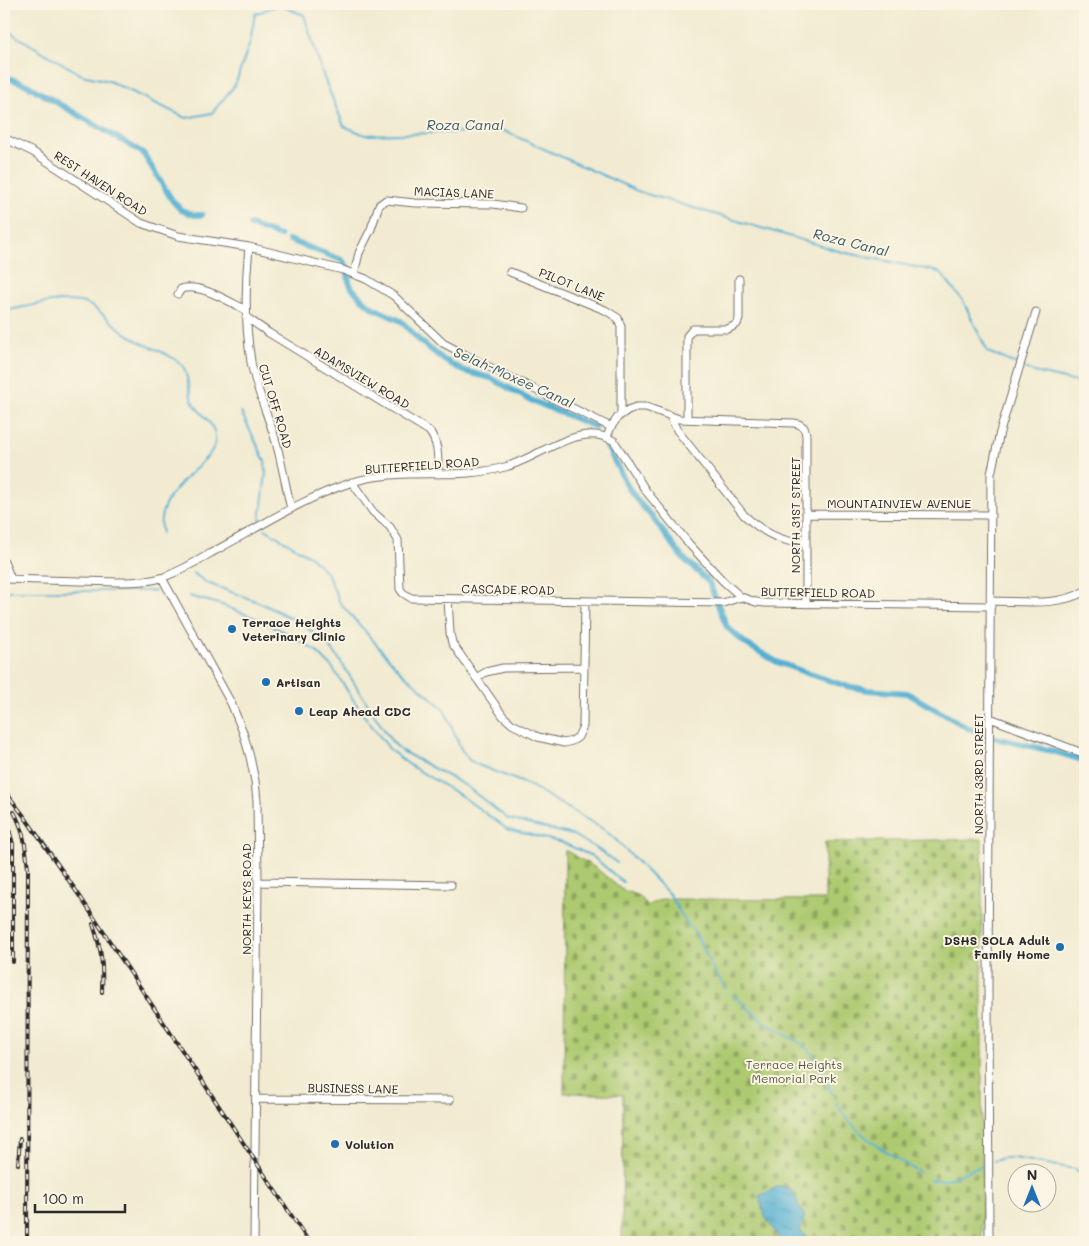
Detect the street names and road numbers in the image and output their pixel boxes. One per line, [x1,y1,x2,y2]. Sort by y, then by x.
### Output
street label: REST HAVEN ROAD [51,147,151,219]
street label: MACIAS LANE [414,183,494,201]
street label: PILOT LANE [537,264,607,304]
street label: ADAMSVIEW ROAD [311,342,413,412]
street label: CUT OFF ROAD [256,362,296,450]
street label: BUTTERFIELD ROAD [364,453,480,477]
street label: NORTH 31ST STREET [787,457,803,573]
street label: MOUNTAINVIEW AVENUE [827,495,971,511]
street label: CASCADE ROAD [461,580,555,598]
street label: BUTTERFIELD ROAD [761,583,875,601]
street label: NORTH 33RD STREET [970,713,986,834]
street label: NORTH KEYS ROAD [238,843,254,955]
street label: BUSINESS LANE [307,1079,399,1097]

